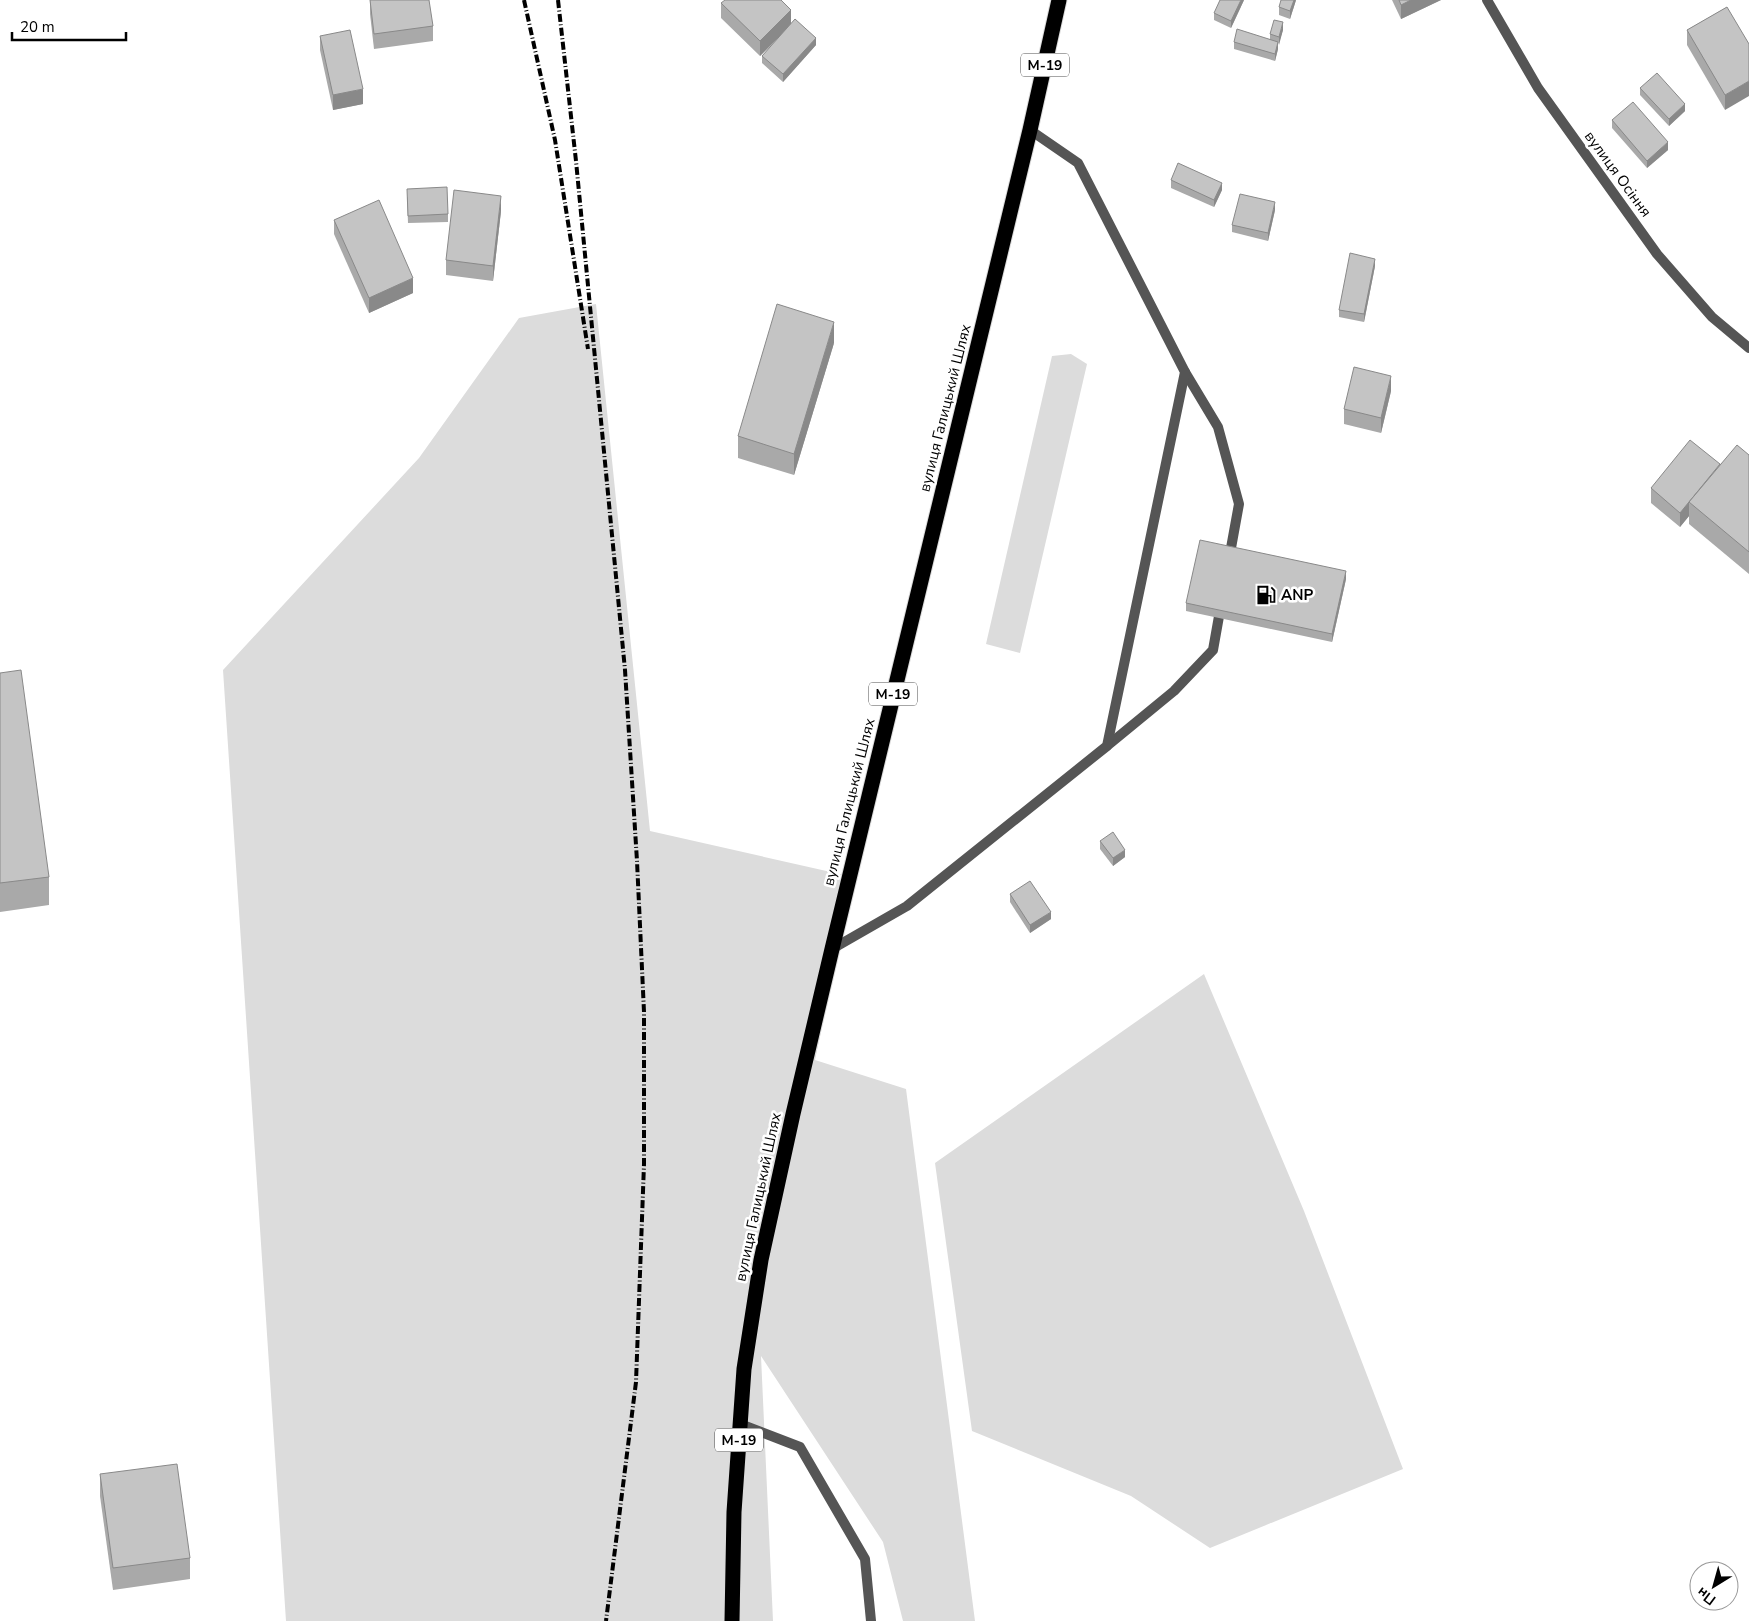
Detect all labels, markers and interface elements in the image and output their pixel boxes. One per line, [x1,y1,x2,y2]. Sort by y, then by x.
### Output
scale bar [12,10,126,42]
text: 20 m [20,17,55,37]
road number: М-19 [1021,54,1069,76]
street label: вулиця Осіння [1580,127,1656,221]
street label: вулиця Галицький Шлях [914,322,976,494]
fuel station icon: ANP [1255,584,1277,606]
place label: ANP [1281,585,1313,605]
road number: М-19 [869,682,917,706]
street label: вулиця Галицький Шлях [818,716,880,888]
street label: вулиця Галицький Шлях [730,1111,786,1283]
road number: М-19 [715,1428,763,1452]
north arrow [1689,1561,1739,1611]
text: Пн [1693,1583,1720,1609]

